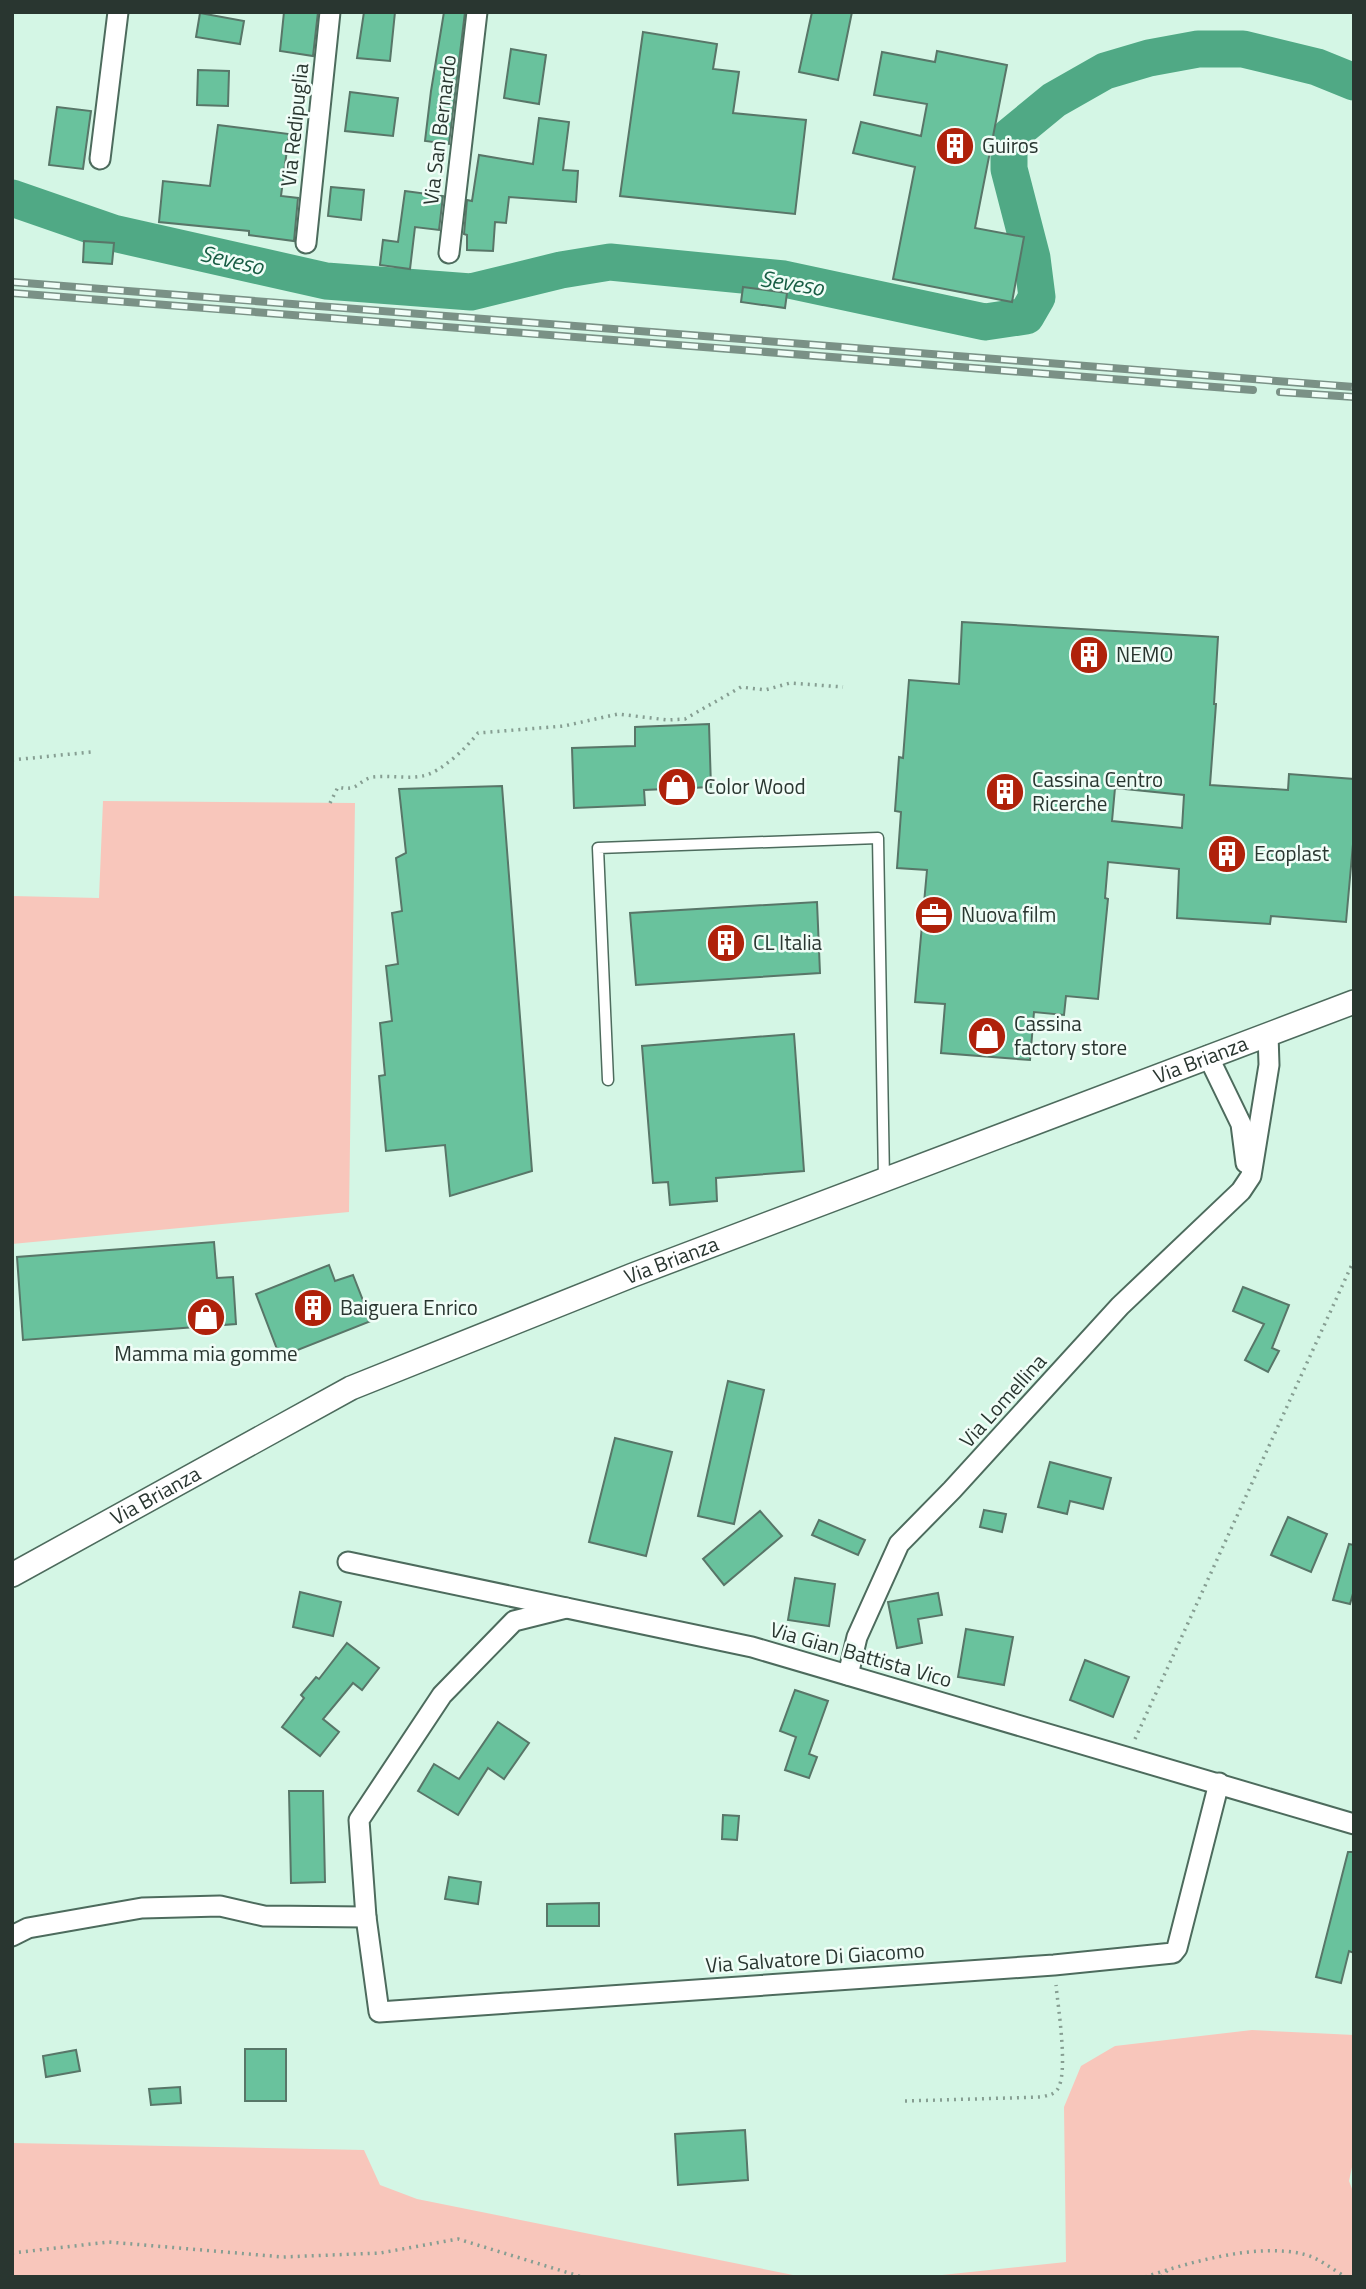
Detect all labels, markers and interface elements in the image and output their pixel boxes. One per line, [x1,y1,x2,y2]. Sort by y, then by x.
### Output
street label: Via San Bernardo [414,53,464,207]
street label: Via Redipuglia [272,61,316,188]
building icon: Guiros [934,125,976,167]
place label: Guiros [982,129,1039,161]
water label: Seveso [197,235,268,284]
water label: Seveso [758,260,827,305]
building icon: NEMO [1068,634,1110,676]
place label: NEMO [1116,638,1173,670]
place label: Cassina Centro Ricerche [1032,763,1163,819]
shop icon: Color Wood [656,766,698,808]
place label: Color Wood [704,770,806,802]
building icon: Cassina Centro Ricerche [984,771,1026,813]
building icon: Ecoplast [1206,833,1248,875]
place label: Ecoplast [1254,837,1330,869]
office icon: Nuova film [913,894,955,936]
place label: Nuova film [961,898,1056,930]
building icon: CL Italia [705,922,747,964]
place label: CL Italia [753,926,823,958]
place label: Cassina factory store [1014,1007,1127,1063]
shop icon: Cassina factory store [966,1015,1008,1057]
street label: Via Brianza [1149,1026,1253,1092]
street label: Via Brianza [619,1227,723,1292]
building icon: Baiguera Enrico [292,1287,334,1329]
place label: Baiguera Enrico [340,1291,478,1323]
shop icon: Mamma mia gomme [185,1296,227,1338]
place label: Mamma mia gomme [114,1337,298,1369]
street label: Via Lomellina [951,1346,1054,1455]
street label: Via Brianza [104,1457,206,1533]
street label: Via Gian Battista Vico [767,1613,956,1695]
street label: Via Salvatore Di Giacomo [704,1933,926,1981]

